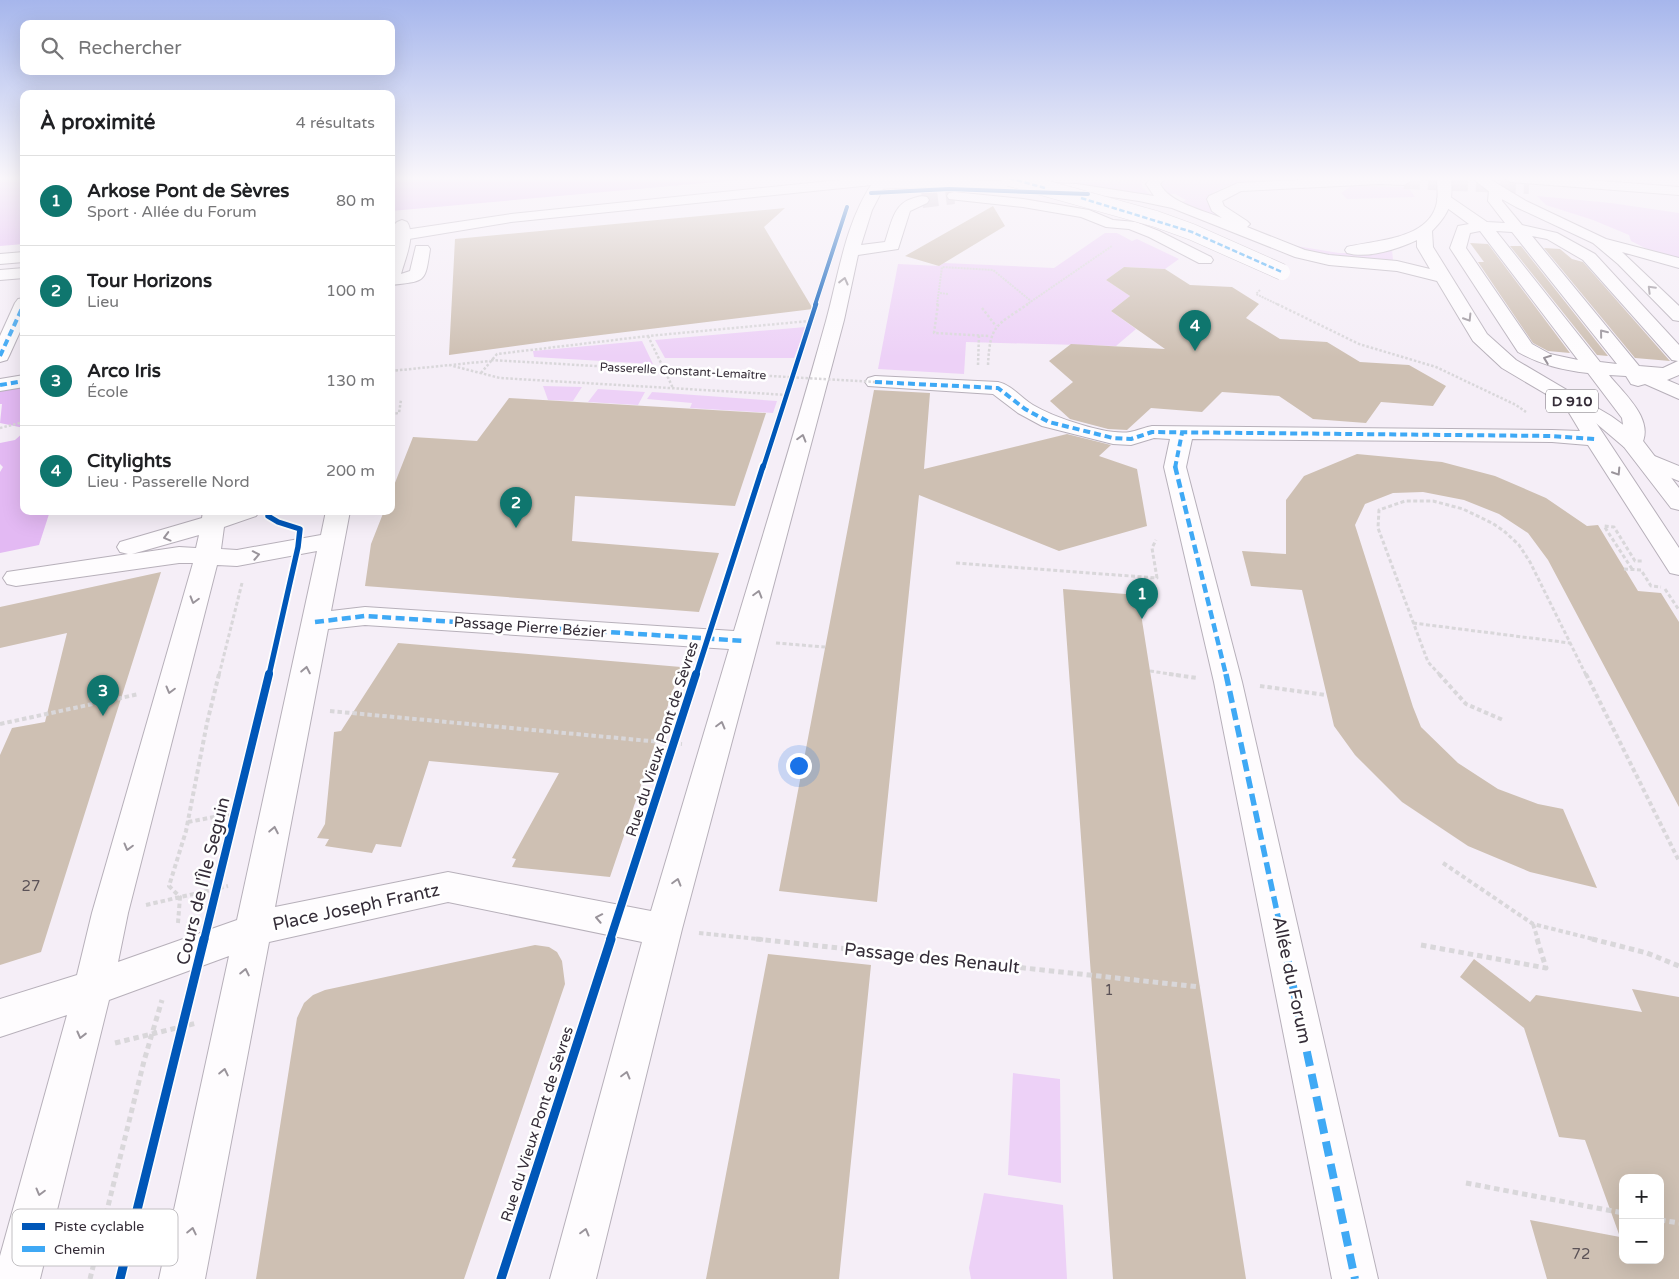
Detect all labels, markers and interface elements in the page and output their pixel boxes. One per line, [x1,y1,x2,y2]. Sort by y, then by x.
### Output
search box [20,20,395,75]
icon: search [38,34,66,62]
text: Rechercher [78,37,181,59]
text: À proximité [40,110,155,135]
text: 4 résultats [296,113,375,133]
text: Arkose Pont de Sèvres [87,180,289,202]
text: 1 [51,191,61,211]
text: 80 m [336,191,375,211]
text: Sport · Allée du Forum [87,202,257,222]
text: Tour Horizons [87,270,212,292]
one-way arrow [838,276,849,285]
text: 2 [51,281,61,301]
text: 100 m [326,281,375,301]
one-way arrow [1648,285,1657,294]
text: Lieu [87,292,119,312]
pin: 4 [1179,310,1211,351]
one-way arrow [1461,313,1471,322]
one-way arrow [1599,330,1608,339]
one-way arrow [1543,354,1552,365]
text: Arco Iris [87,360,161,382]
street label: Passerelle Constant-Lemaître [599,360,767,382]
text: 3 [51,371,61,391]
text: 130 m [326,371,375,391]
text: École [87,382,128,402]
road number: D 910 [1546,390,1598,412]
one-way arrow [796,434,806,442]
text: Citylights [87,450,171,472]
text: 4 [51,461,61,481]
text: 200 m [326,461,375,481]
one-way arrow [1610,467,1620,476]
text: Lieu · Passerelle Nord [87,472,250,492]
pin: 2 [500,487,532,528]
one-way arrow [164,531,172,541]
one-way arrow [251,550,260,560]
pin: 1 [1126,578,1158,619]
one-way arrow [752,590,763,599]
one-way arrow [190,595,200,603]
street label: Passage Pierre Bézier [453,613,607,641]
street label: Rue du Vieux Pont de Sèvres [622,639,702,839]
one-way arrow [300,666,311,675]
pin: 3 [87,675,119,716]
one-way arrow [165,686,176,695]
one-way arrow [716,722,726,730]
your location [786,753,812,779]
street label: Cours de l'Île Seguin [171,795,235,967]
one-way arrow [269,825,279,834]
one-way arrow [123,842,133,851]
house number: 27 [22,877,40,895]
one-way arrow [672,878,682,886]
street label: Place Joseph Frantz [270,879,442,935]
one-way arrow [594,913,603,923]
street label: Allée du Forum [1268,914,1316,1046]
street label: Passage des Renault [843,938,1021,978]
one-way arrow [239,967,250,976]
house number: 1 [1104,981,1114,999]
street label: Rue du Vieux Pont de Sèvres [497,1024,577,1224]
one-way arrow [76,1031,87,1040]
one-way arrow [219,1068,229,1076]
one-way arrow [620,1070,631,1079]
map controls [1619,1174,1664,1264]
button: + [1619,1174,1664,1219]
one-way arrow [35,1188,45,1196]
legend [12,1209,178,1266]
text: Piste cyclable [54,1218,144,1235]
button: − [1619,1219,1664,1264]
one-way arrow [186,1227,197,1236]
one-way arrow [579,1227,590,1236]
text: Chemin [54,1241,105,1258]
house number: 72 [1572,1245,1590,1263]

